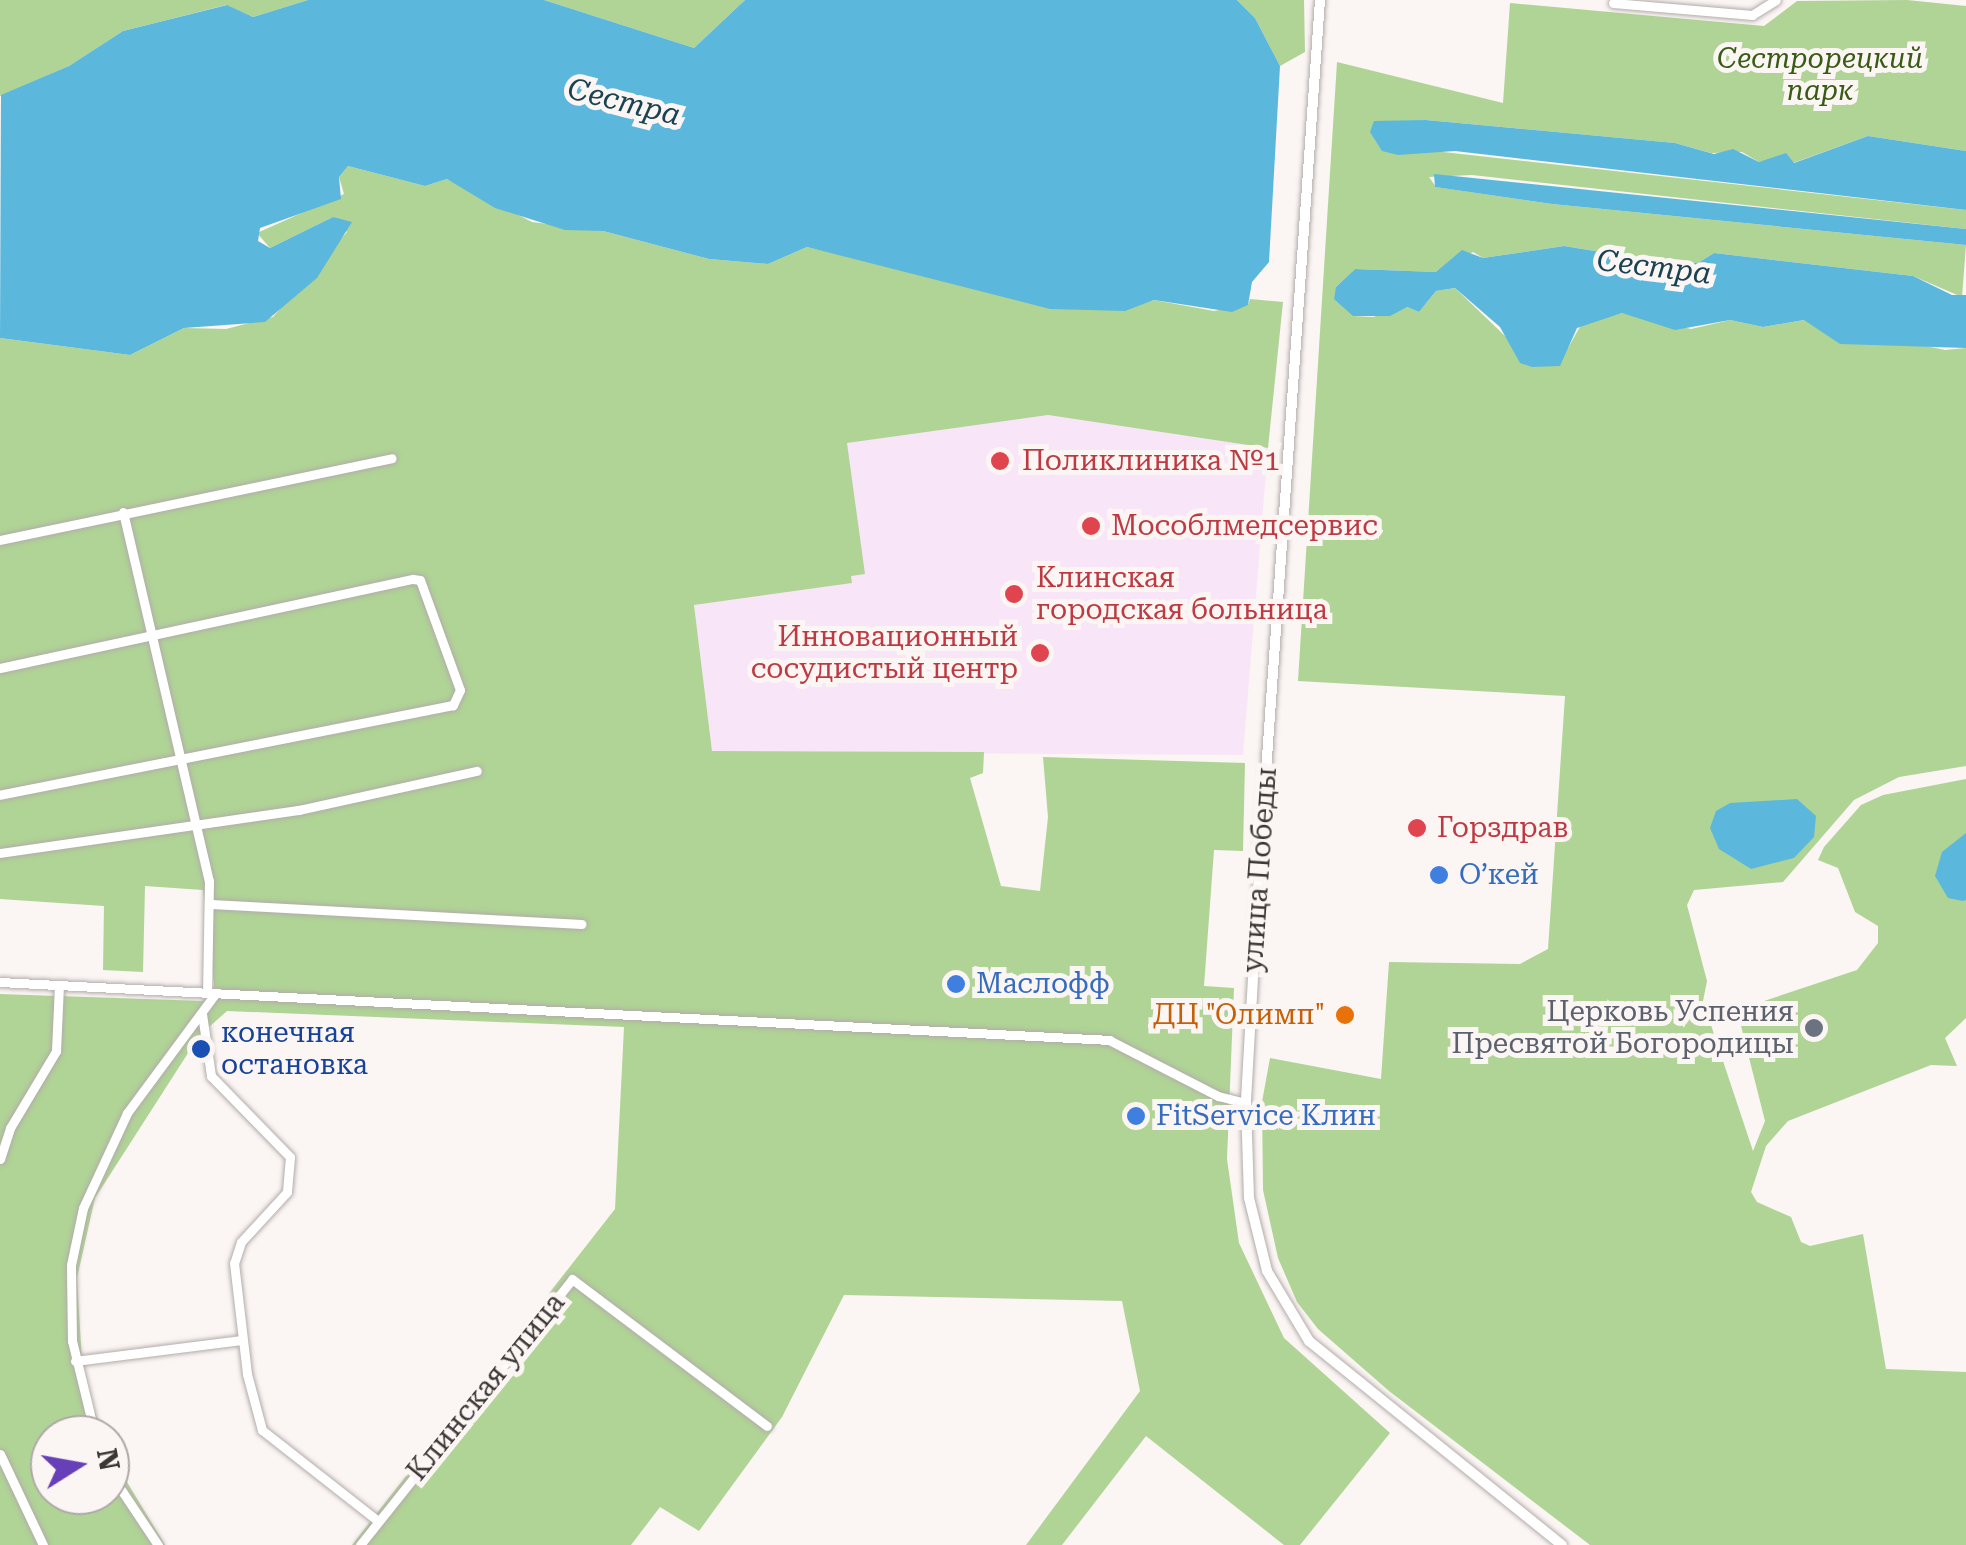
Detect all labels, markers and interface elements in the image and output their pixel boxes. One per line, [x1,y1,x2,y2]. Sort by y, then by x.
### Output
park label: Сестрорецкий парк [1717,42,1923,108]
water label: Сестра [564,71,684,133]
water label: Сестра [1595,242,1713,292]
place label: Поликлиника №1 [1022,444,1280,478]
marker: Поликлиника №1 [987,448,1013,474]
place label: Мособлмедсервис [1111,509,1378,543]
marker: Мособлмедсервис [1080,515,1102,537]
place label: Клинская городская больница [1036,561,1328,627]
marker: Клинская городская больница [1001,581,1027,607]
place label: Инновационный сосудистый центр [751,620,1018,686]
marker: Инновационный сосудистый центр [1027,640,1053,666]
street label: улица Победы [1236,766,1284,974]
place label: Горздрав [1437,811,1568,845]
marker: Горздрав [1406,817,1428,839]
place label: О’кей [1459,858,1539,892]
marker: О’кей [1428,864,1450,886]
place label: Маслофф [976,967,1110,1001]
marker: Маслофф [945,973,967,995]
place label: Церковь Успения Пресвятой Богородицы [1452,995,1794,1061]
place label: ДЦ "Олимп" [1153,998,1325,1032]
marker: ДЦ "Олимп" [1334,1004,1356,1026]
place label: конечная остановка [221,1016,368,1082]
marker: Церковь Успения Пресвятой Богородицы [1803,1017,1825,1039]
marker: конечная остановка [190,1038,212,1060]
place label: FitService Клин [1156,1099,1376,1133]
marker: FitService Клин [1125,1105,1147,1127]
street label: Клинская улица [400,1287,572,1487]
north arrow [30,1415,130,1515]
text: N [90,1446,126,1473]

